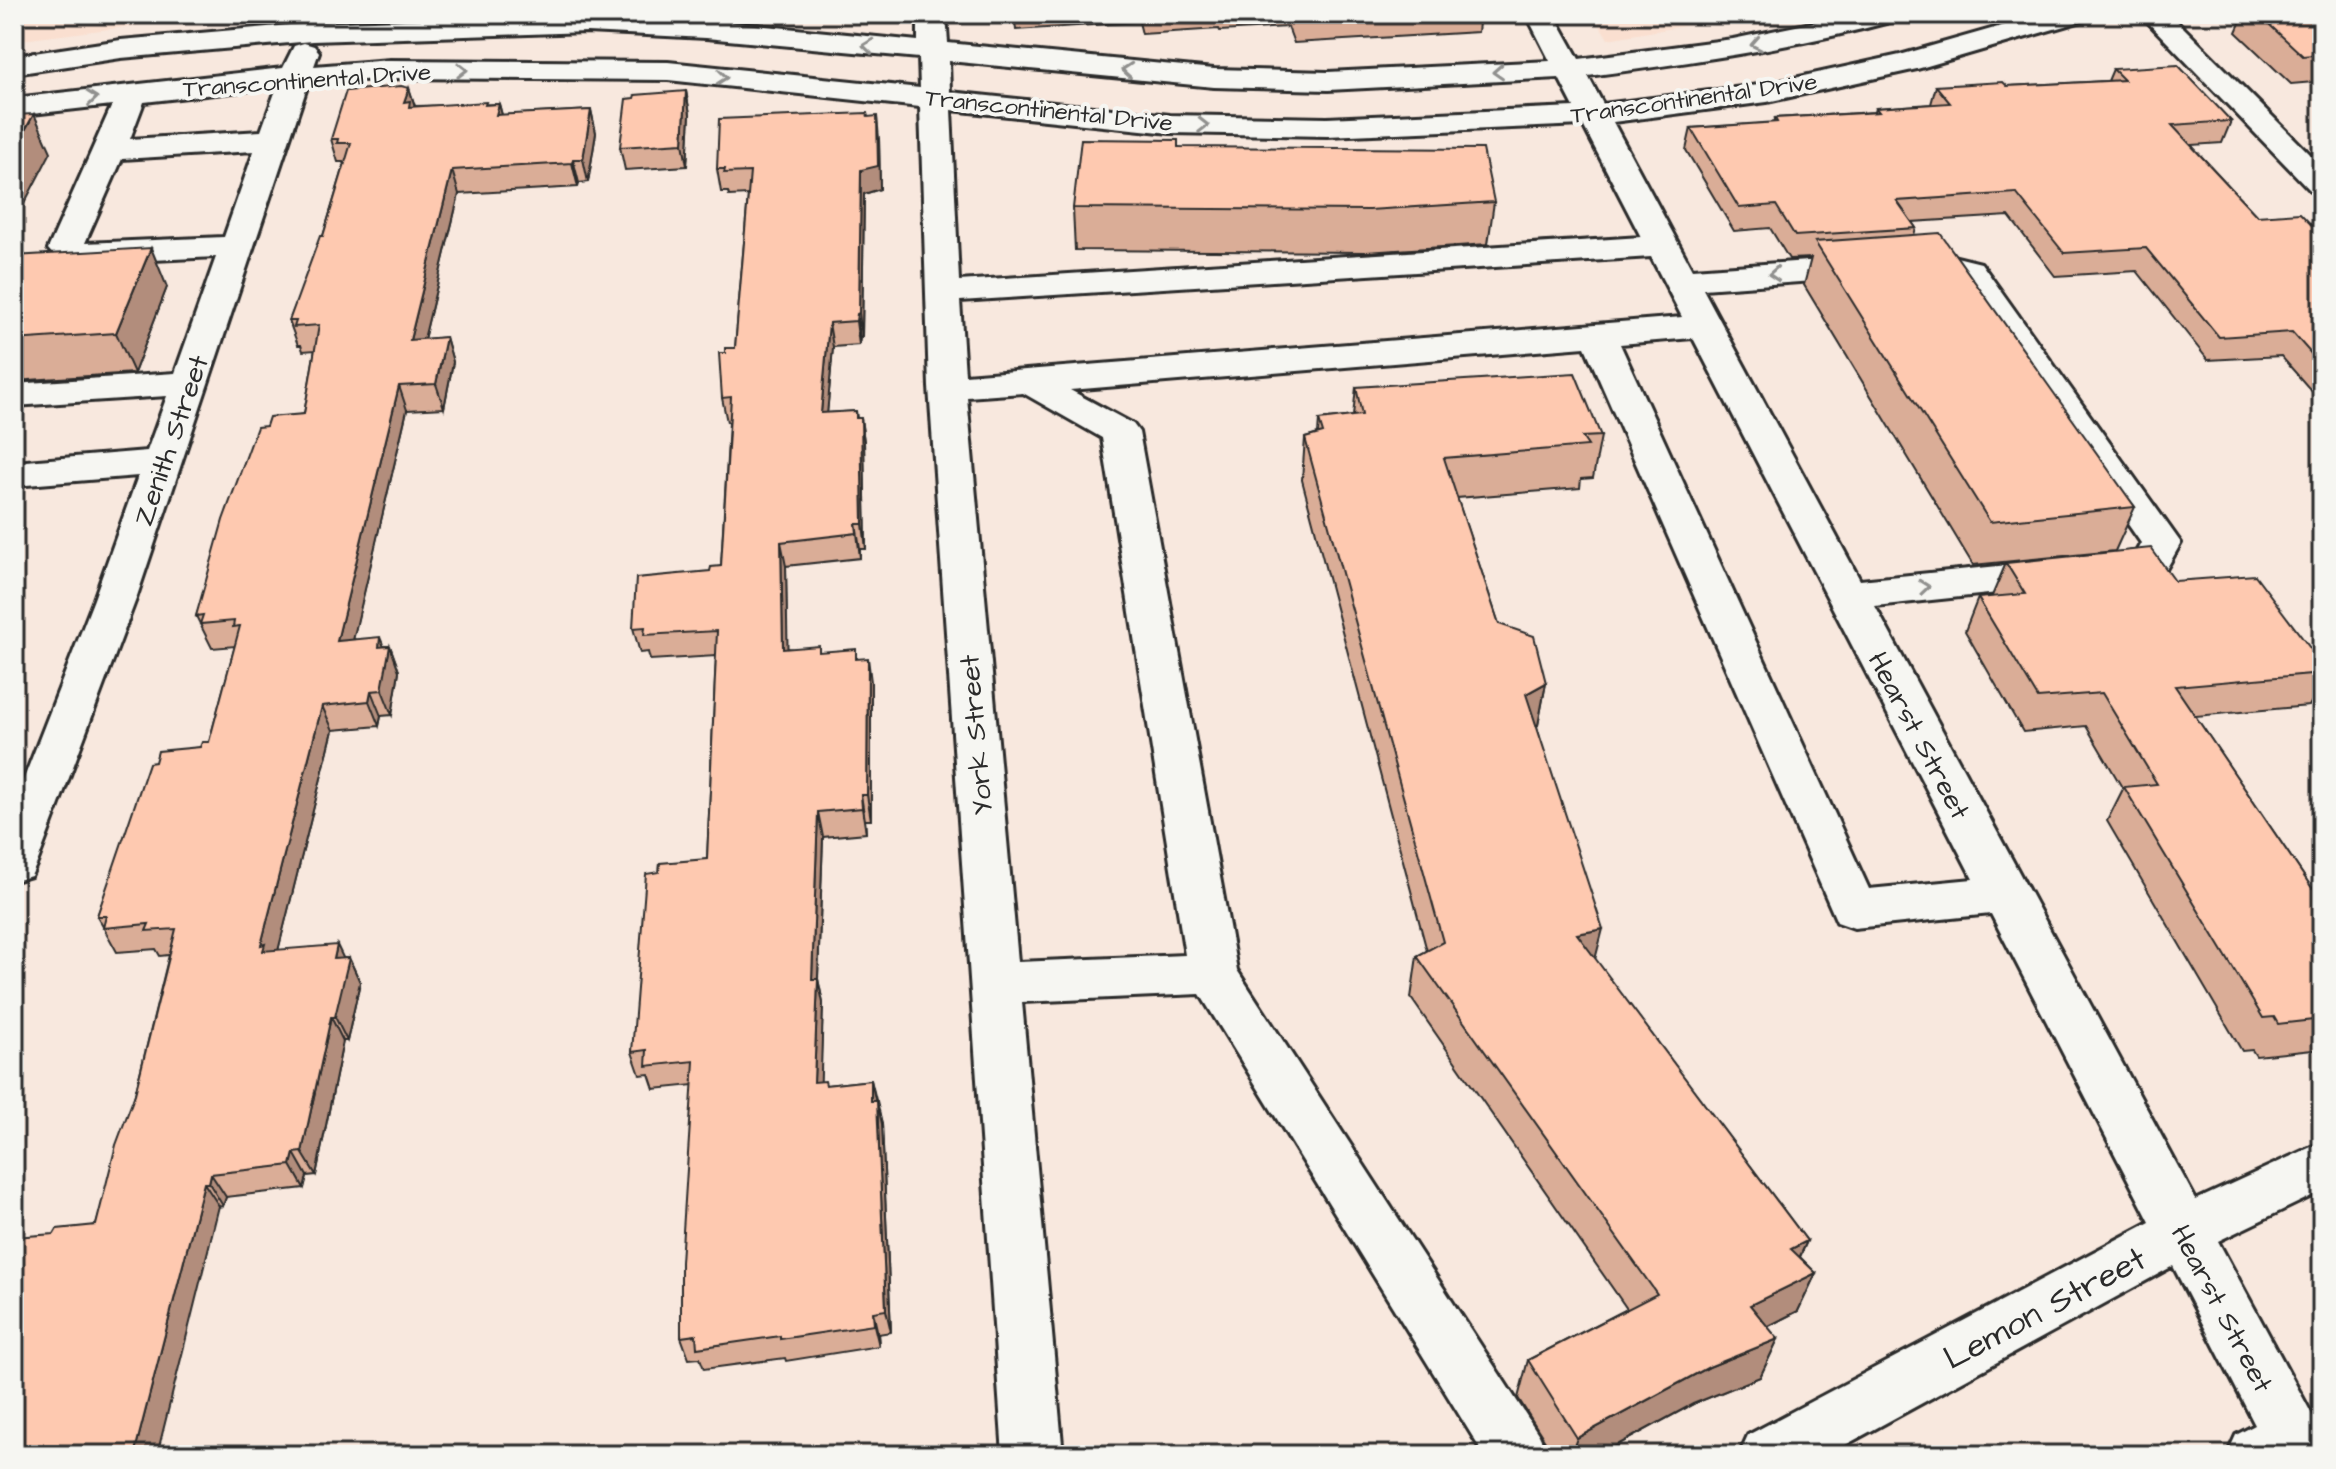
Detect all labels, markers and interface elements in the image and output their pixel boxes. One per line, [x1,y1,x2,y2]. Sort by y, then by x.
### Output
one-way arrow [1750,34,1763,51]
one-way arrow [861,37,874,54]
street label: Transcontinental Drive [182,55,432,107]
one-way arrow [456,61,469,79]
one-way arrow [1120,62,1133,79]
one-way arrow [1491,64,1504,81]
street label: Transcontinental Drive [1569,65,1820,133]
one-way arrow [716,68,729,85]
street label: Transcontinental Drive [923,81,1174,141]
one-way arrow [85,90,98,107]
one-way arrow [1197,116,1210,133]
one-way arrow [1767,265,1780,282]
street label: Zenith Street [124,349,219,531]
one-way arrow [1917,579,1930,596]
street label: Hearst Street [1858,645,1980,827]
street label: York Street [950,652,1003,817]
street label: Hearst Street [2161,1218,2283,1400]
street label: Lemon Street [1935,1235,2155,1382]

